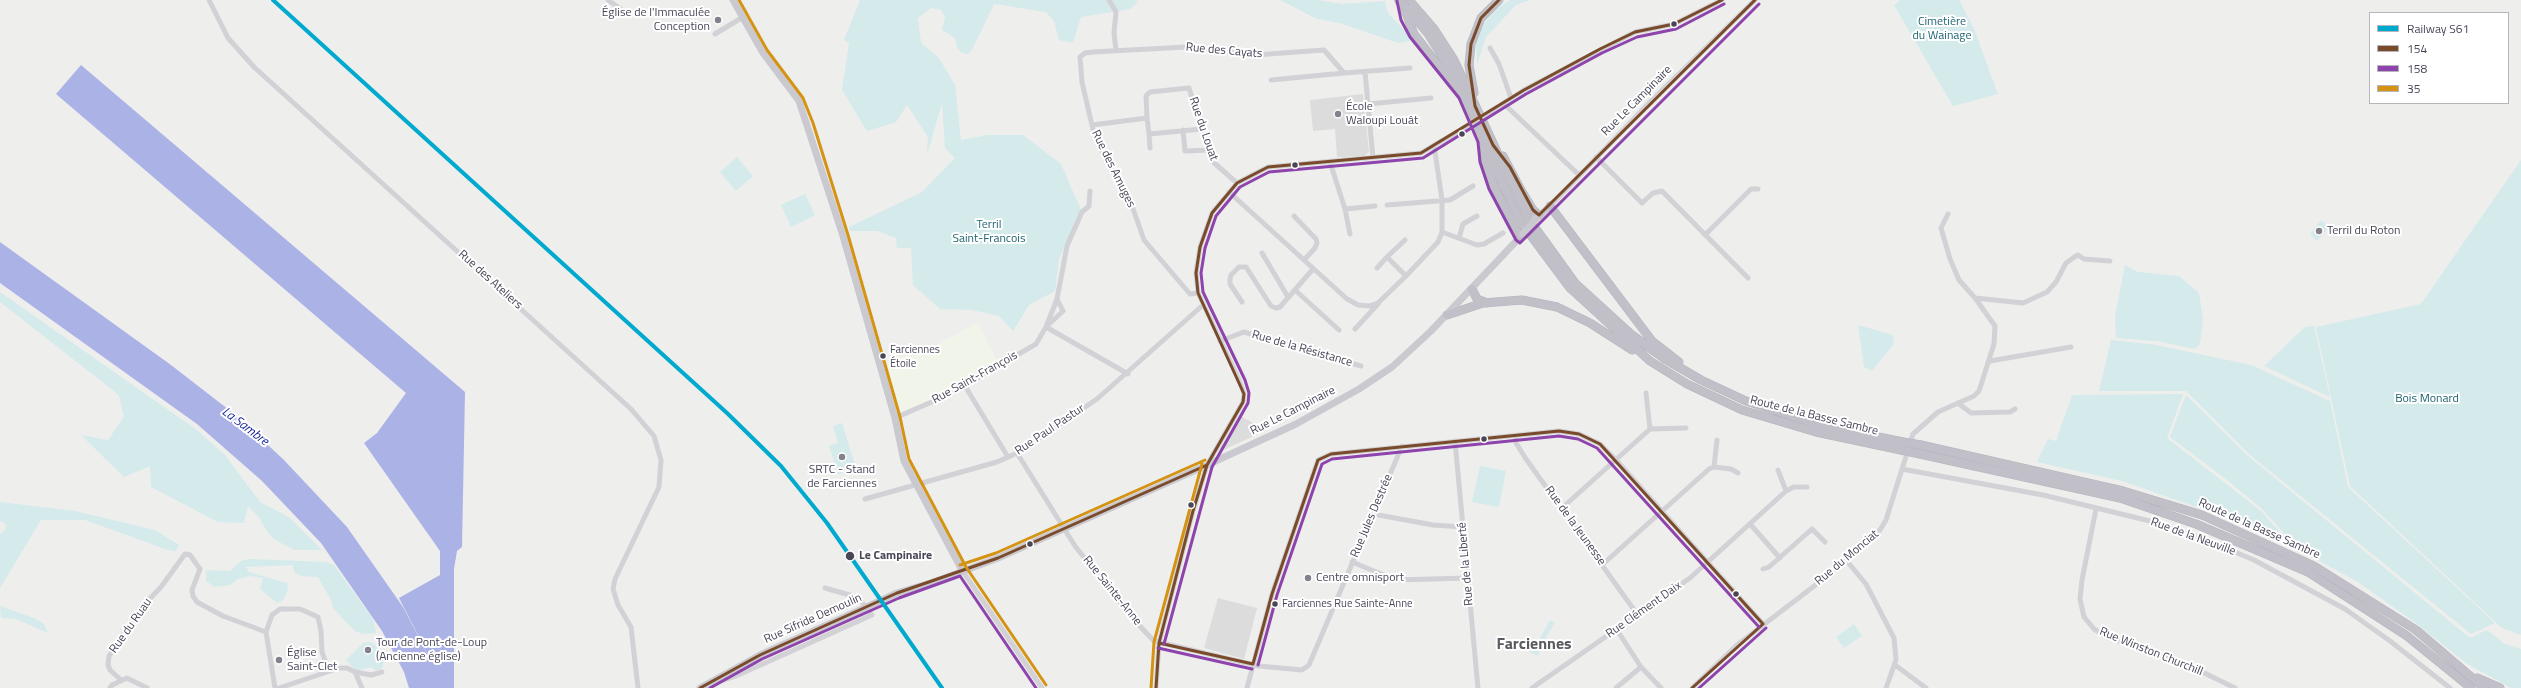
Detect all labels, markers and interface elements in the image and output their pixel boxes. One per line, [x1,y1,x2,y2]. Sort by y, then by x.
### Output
place label: Église de l'Immaculée Conception [602,6,710,34]
legend [2369,12,2509,104]
marker: Église de l'Immaculée Conception [713,15,723,25]
park label: Cimetière du Wainage [1912,15,1972,43]
unlabelled marker [1669,19,1679,29]
text: Railway S61 [2407,19,2469,38]
text: 154 [2407,39,2427,58]
street label: Rue des Cayats [1185,40,1263,62]
text: 158 [2407,59,2427,78]
street label: Rue Le Campinaire [1599,63,1675,139]
text: 35 [2407,79,2420,98]
street label: Rue du Louat [1185,95,1221,163]
place label: École Waloupi Louât [1346,100,1418,128]
marker: École Waloupi Louât [1333,109,1343,119]
street label: Rue des Amuges [1088,128,1138,210]
unlabelled marker [1457,129,1467,139]
unlabelled marker [1290,160,1300,170]
park label: Terril Saint-Francois [952,218,1026,246]
place label: Terril du Roton [2327,224,2401,238]
marker: Terril du Roton [2314,226,2324,236]
street label: Rue des Ateliers [455,247,525,313]
street label: Rue de la Résistance [1250,328,1354,370]
place label: Farciennes Étoile [890,343,940,369]
street label: Rue Saint-François [930,349,1020,407]
marker: Farciennes Étoile [878,351,888,361]
street label: Rue Le Campinaire [1248,383,1338,439]
park label: Bois Monard [2395,392,2459,406]
street label: Route de la Basse Sambre [1748,393,1880,439]
street label: Rue Paul Pastur [1013,401,1087,459]
water label: La Sambre [219,404,271,450]
unlabelled marker [1479,434,1489,444]
marker: SRTC - Stand de Farciennes [837,452,847,462]
place label: SRTC - Stand de Farciennes [807,463,877,491]
street label: Rue Jules Destrée [1348,472,1396,560]
street label: Rue de la Jeunesse [1541,484,1609,568]
street label: Route de la Basse Sambre [2196,496,2322,562]
unlabelled marker [1186,500,1196,510]
street label: Rue de la Neuville [2149,515,2237,559]
street label: Rue de la Liberté [1455,521,1477,607]
street label: Rue du Monciat [1812,527,1882,589]
unlabelled marker [1025,539,1035,549]
place label: Le Campinaire [859,549,932,563]
marker: Le Campinaire [844,550,856,562]
street label: Rue Sainte-Anne [1080,553,1144,629]
place label: Centre omnisport [1316,571,1404,585]
marker: Centre omnisport [1303,573,1313,583]
street label: Rue Clément Daix [1603,579,1685,641]
unlabelled marker [1731,589,1741,599]
street label: Rue Sifride Demoulin [762,591,864,647]
street label: Rue du Ruau [107,596,155,656]
place label: Farciennes Rue Sainte-Anne [1282,597,1413,611]
marker: Farciennes Rue Sainte-Anne [1270,599,1280,609]
street label: Rue Winston Churchill [2097,625,2205,679]
district label: Farciennes [1496,635,1572,655]
place label: Tour de Pont-de-Loup (Ancienne église) [376,636,487,664]
marker: Tour de Pont-de-Loup (Ancienne église) [363,645,373,655]
place label: Église Saint-Clet [287,646,337,674]
marker: Église Saint-Clet [274,655,284,665]

